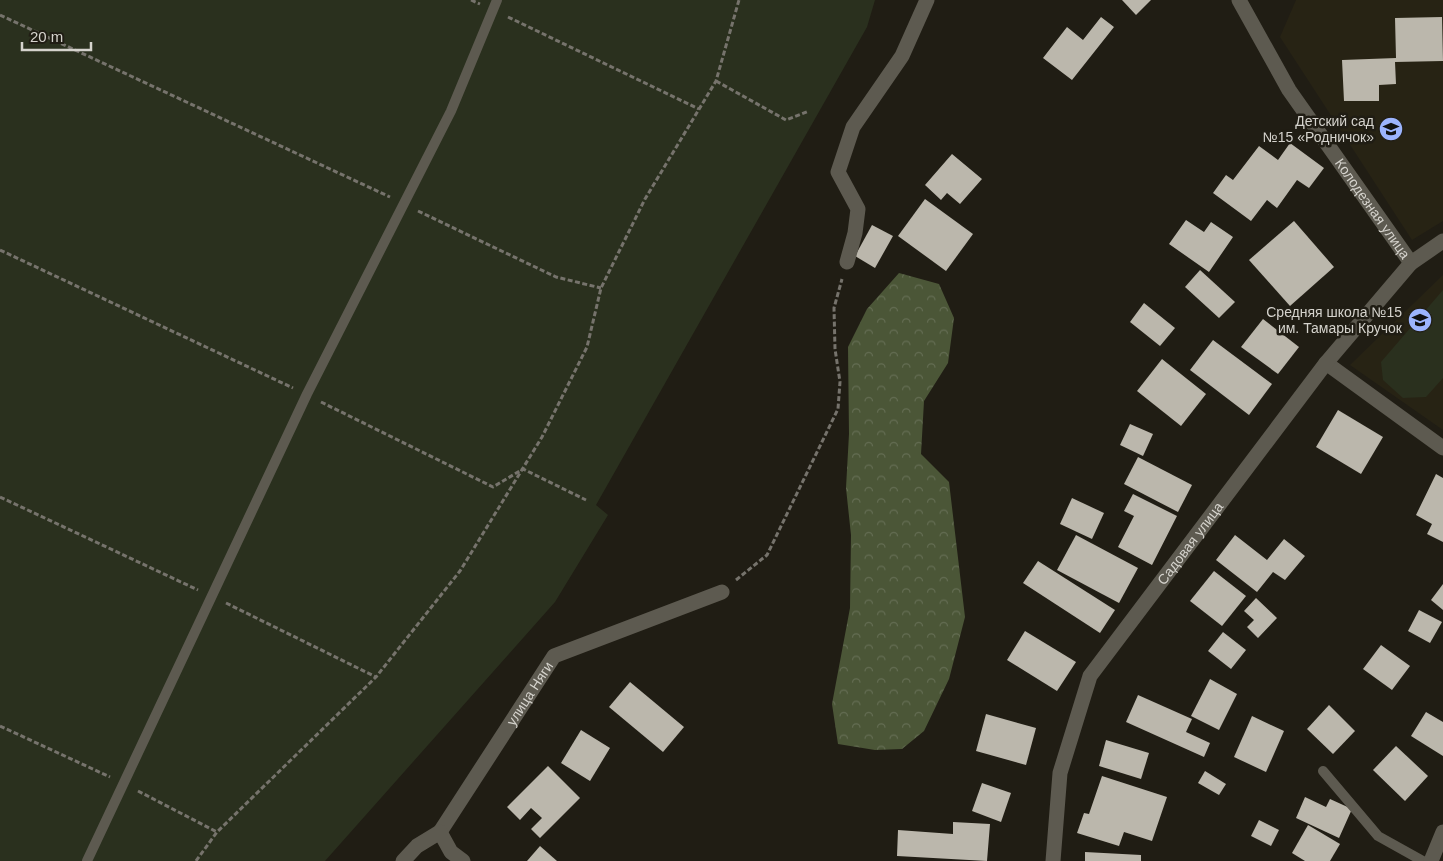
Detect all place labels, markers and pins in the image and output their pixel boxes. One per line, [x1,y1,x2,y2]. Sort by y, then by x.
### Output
place label: Детский сад №15 «Родничок» [1263,113,1374,145]
school or university icon: Детский сад №15 «Родничок» [1378,116,1404,142]
place label: Средняя школа №15 им. Тамары Кручок [1266,304,1403,336]
school or university icon: Средняя школа №15 им. Тамары Кручок [1407,307,1433,333]

